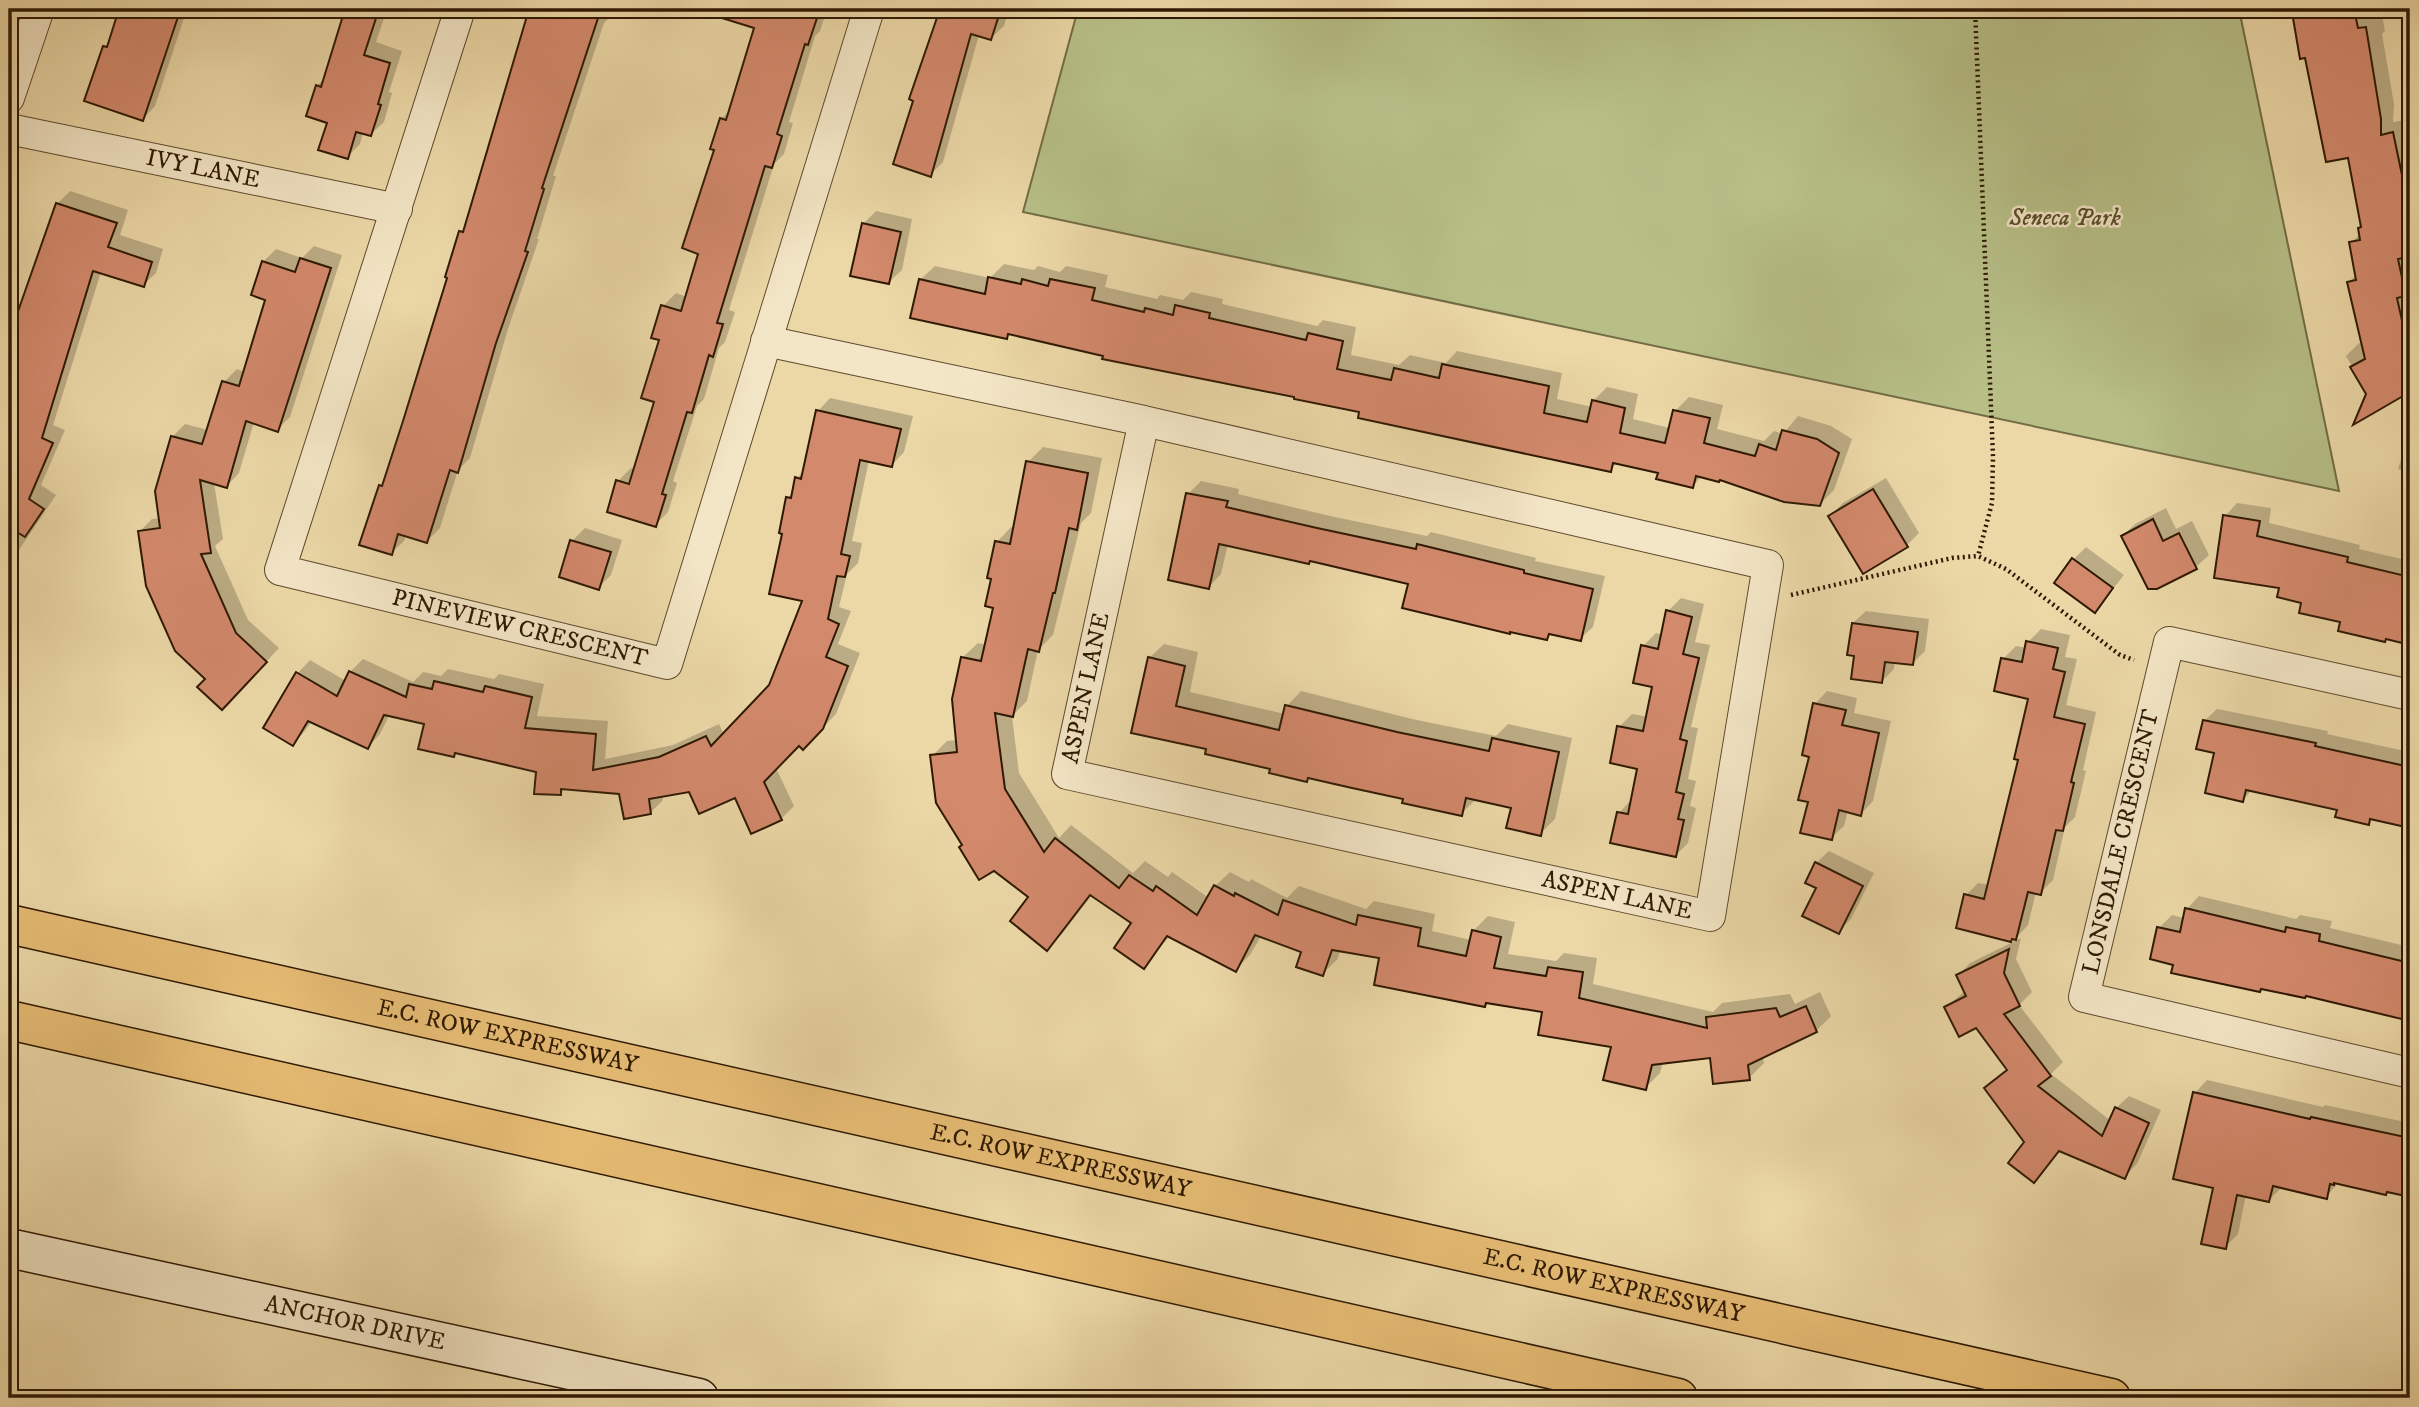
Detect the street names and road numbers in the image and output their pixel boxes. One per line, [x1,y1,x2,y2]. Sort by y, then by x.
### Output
street label: IVY LANE [143,143,262,195]
street label: PINEVIEW CRESCENT [389,583,651,674]
street label: ASPEN LANE [1055,610,1117,766]
street label: LONSDALE CRESCENT [2076,707,2166,977]
street label: ASPEN LANE [1539,864,1695,927]
street label: E.C. ROW EXPRESSWAY [374,992,642,1081]
street label: E.C. ROW EXPRESSWAY [927,1117,1195,1205]
street label: E.C. ROW EXPRESSWAY [1480,1242,1748,1330]
street label: ANCHOR DRIVE [262,1289,448,1357]

